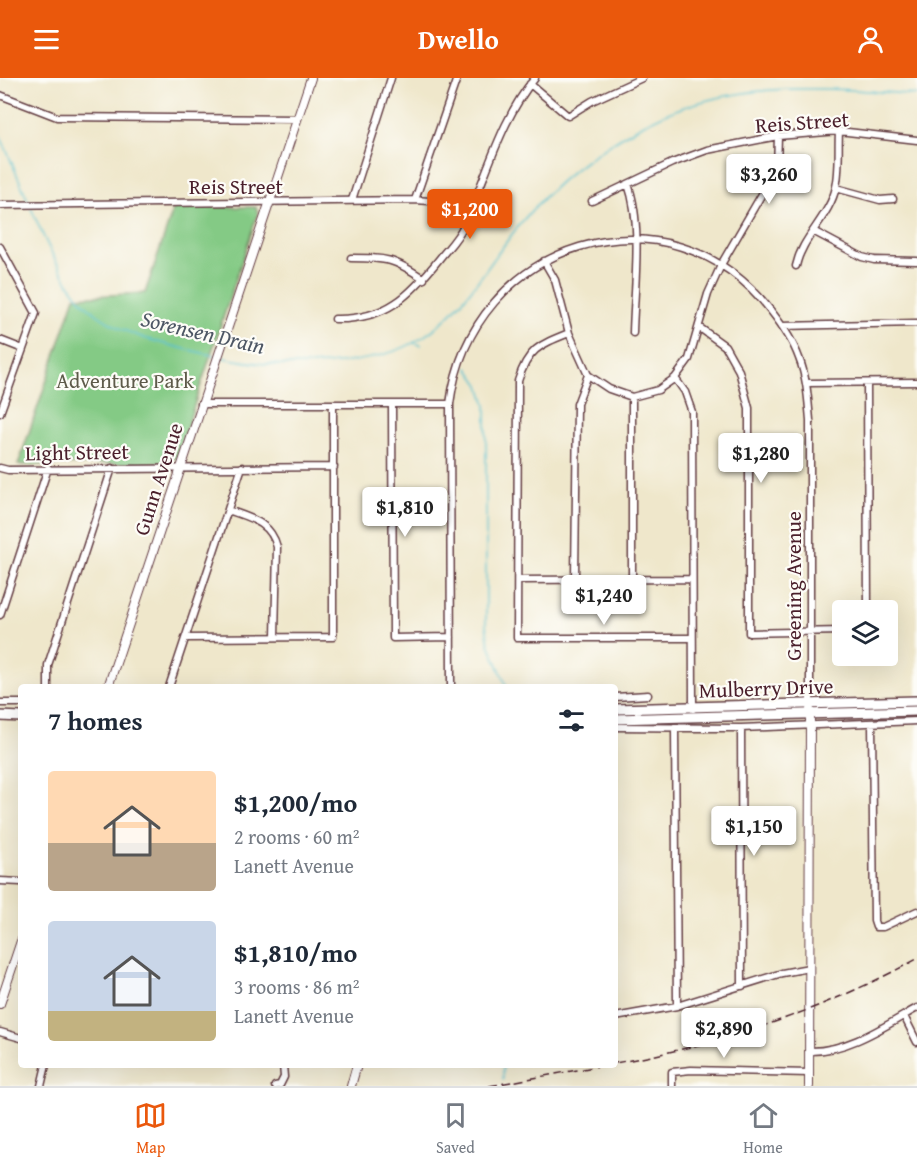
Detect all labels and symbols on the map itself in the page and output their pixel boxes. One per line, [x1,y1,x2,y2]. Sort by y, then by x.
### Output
street label: Reis Street [754,103,851,141]
pin: $3,260 [720,154,818,205]
street label: Reis Street [189,171,284,202]
pin: $1,200 [421,189,519,240]
water label: Sorensen Drain [138,302,268,362]
park label: Adventure Park [56,365,194,396]
street label: Gunn Avenue [125,419,191,539]
pin: $1,280 [712,433,810,484]
street label: Light Street [25,436,130,468]
pin: $1,810 [356,487,454,538]
street label: Greening Avenue [778,511,809,661]
pin: $1,240 [555,575,653,626]
street label: Mulberry Drive [698,670,834,706]
pin: $1,150 [705,806,803,857]
pin: $2,890 [675,1008,773,1059]

